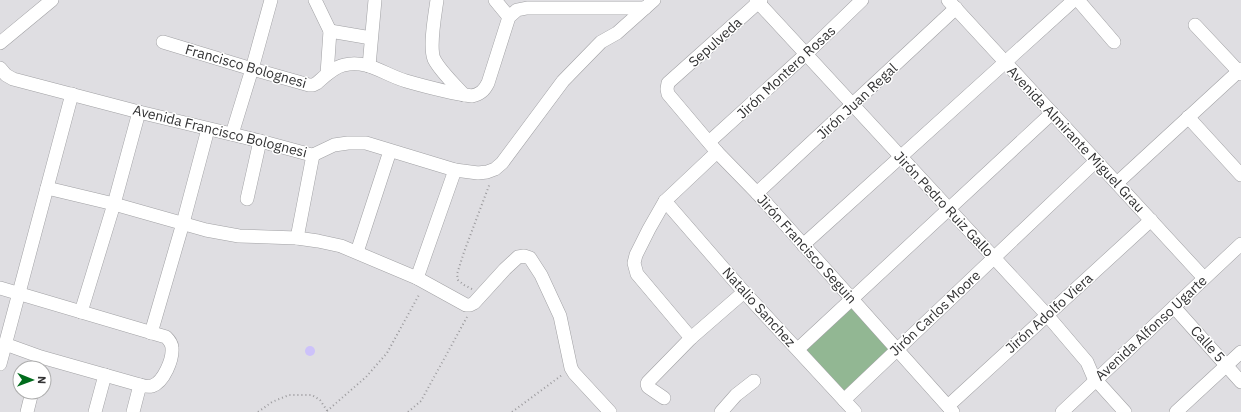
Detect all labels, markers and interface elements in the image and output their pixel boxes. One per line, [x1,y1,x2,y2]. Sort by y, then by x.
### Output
street label: Sepulveda [685,13,746,71]
street label: Jirón Montero Rosas [733,22,839,122]
street label: Francisco Bolognesi [183,40,309,92]
street label: Jirón Juan Regal [813,59,901,143]
street label: Avenida Almirante Miguel Grau [1003,62,1149,216]
street label: Avenida Francisco Bolognesi [131,101,309,161]
street label: Jirón Pedro Ruiz Gallo [890,147,998,261]
street label: Jirón Francisco Seguin [753,191,861,307]
street label: Natalio Sanchez [719,263,800,351]
street label: Jirón Carlos Moore [886,266,984,360]
street label: Jirón Adolfo Viera [1002,269,1097,357]
street label: Avenida Alfonso Ugarte [1091,271,1211,385]
street label: Calle 5 [1187,322,1229,366]
north arrow [12,360,52,400]
text: N [35,376,49,384]

